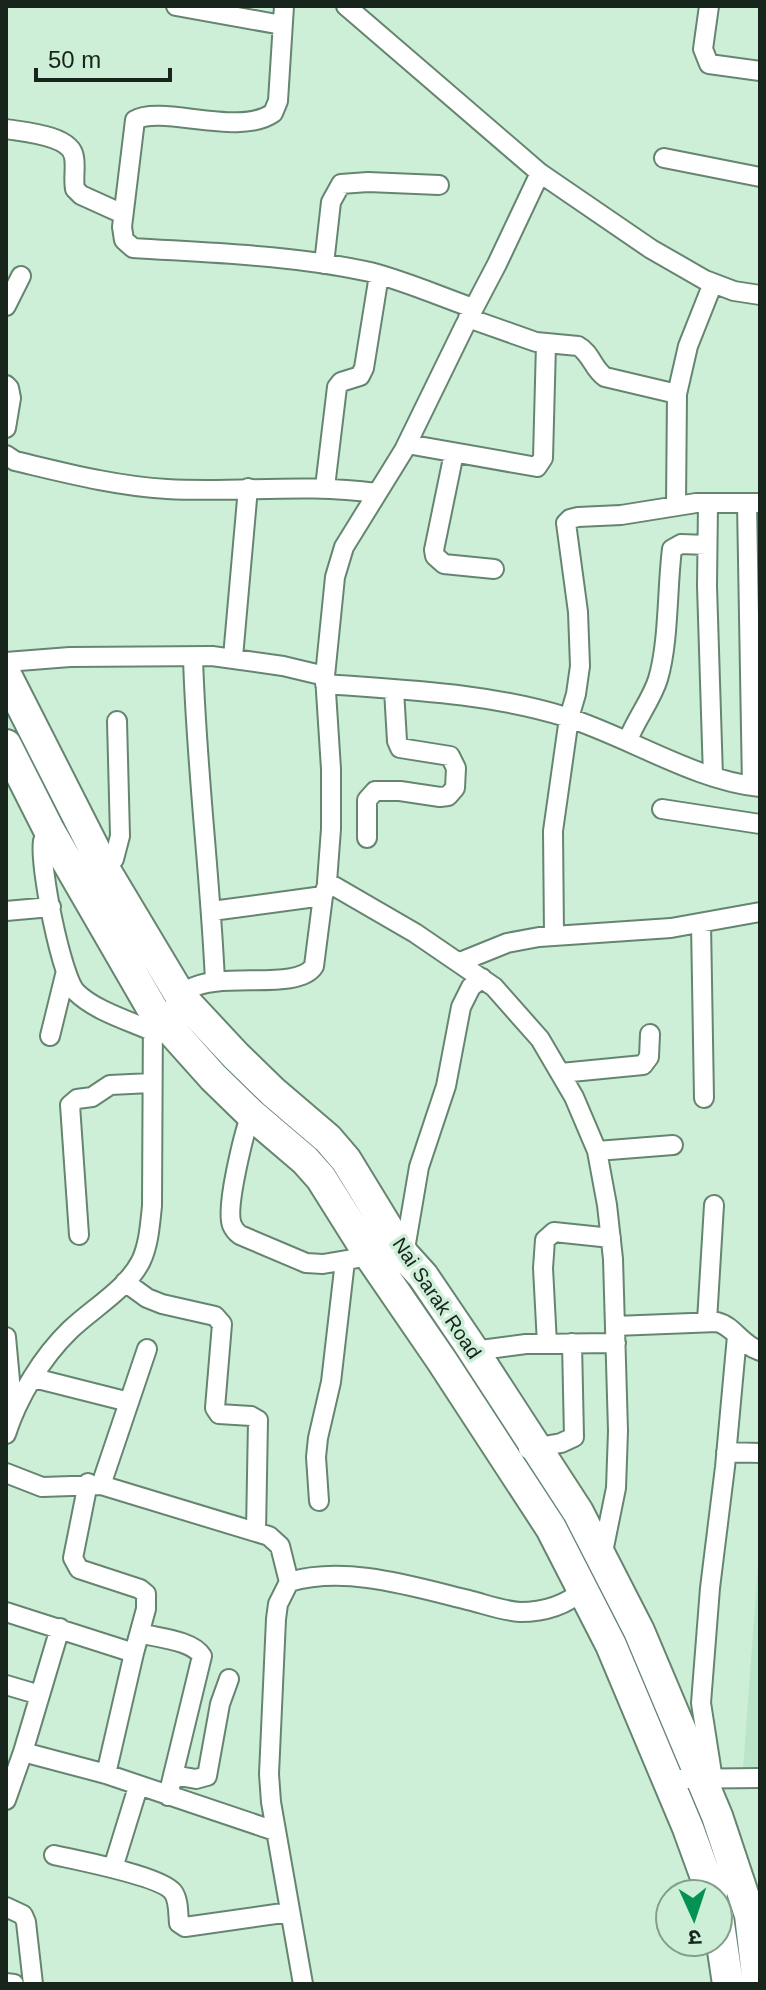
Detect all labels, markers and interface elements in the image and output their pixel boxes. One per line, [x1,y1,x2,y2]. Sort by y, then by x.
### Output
scale bar [36,32,170,82]
text: 50 m [48,46,101,73]
street label: Nai Sarak Road [388,1233,486,1363]
north arrow [654,1878,734,1958]
text: उ [687,1925,702,1950]

